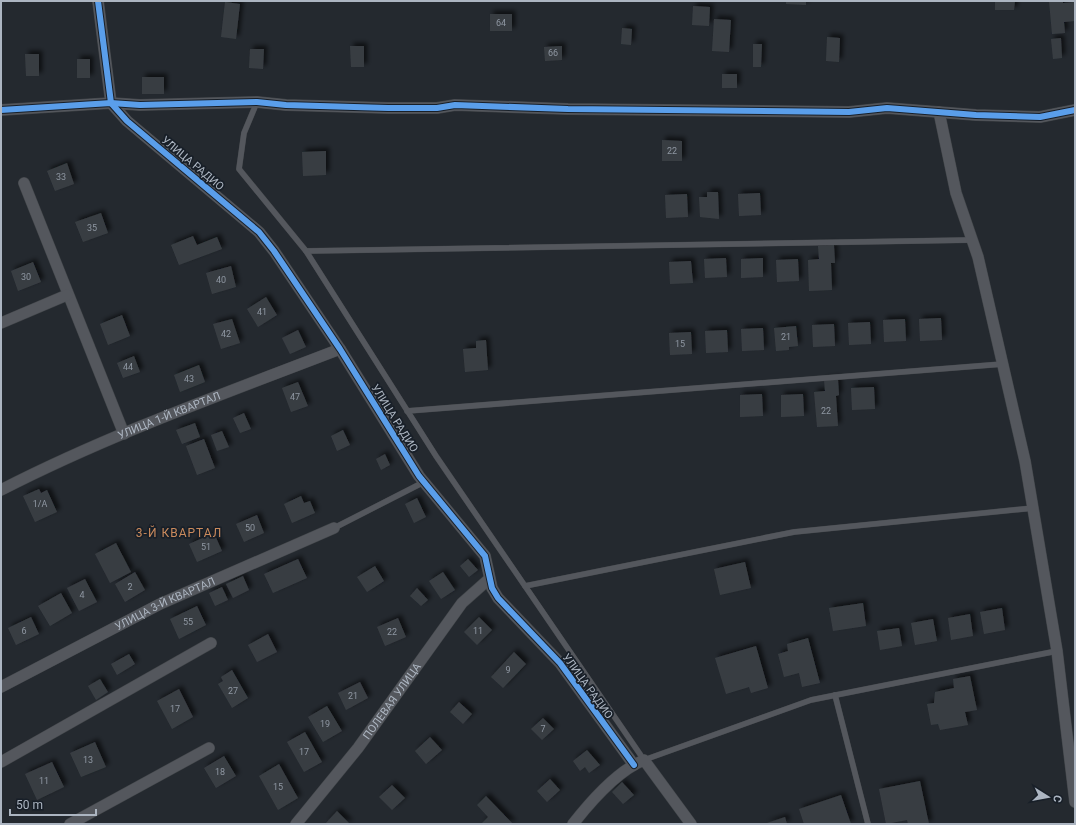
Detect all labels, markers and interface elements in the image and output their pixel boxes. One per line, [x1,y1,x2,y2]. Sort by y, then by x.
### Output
house number: 64 [496,18,506,28]
house number: 66 [548,48,558,58]
street label: УЛИЦА РАДИО [159,134,227,193]
house number: 22 [667,146,677,156]
house number: 33 [56,172,66,182]
house number: 35 [87,223,97,233]
house number: 30 [21,272,31,282]
house number: 40 [216,275,226,285]
house number: 41 [257,307,267,317]
house number: 42 [221,329,231,339]
house number: 21 [781,332,791,342]
house number: 15 [675,339,685,349]
house number: 44 [123,362,133,372]
house number: 43 [184,374,194,384]
street label: УЛИЦА РАДИО [369,382,421,455]
street label: УЛИЦА 1-Й КВАРТАЛ [116,389,222,442]
house number: 47 [290,392,300,402]
house number: 22 [821,406,831,416]
house number: 1/А [33,499,47,509]
house number: 50 [245,523,255,533]
district label: 3-Й КВАРТАЛ [136,525,222,540]
house number: 51 [201,542,211,552]
street label: УЛИЦА 3-Й КВАРТАЛ [113,575,217,633]
house number: 2 [127,582,133,592]
house number: 4 [79,590,85,600]
house number: 55 [183,617,193,627]
house number: 6 [21,626,27,636]
house number: 11 [473,626,483,636]
house number: 22 [387,627,397,637]
street label: УЛИЦА РАДИО [560,651,616,721]
street label: ПОЛЕВАЯ УЛИЦА [360,660,424,742]
house number: 9 [505,665,511,675]
house number: 27 [228,686,238,696]
house number: 21 [348,691,358,701]
house number: 17 [170,704,180,714]
house number: 19 [320,719,330,729]
house number: 7 [540,724,546,734]
house number: 17 [299,747,309,757]
house number: 13 [83,755,93,765]
house number: 18 [215,767,225,777]
house number: 11 [39,776,49,786]
north arrow [1028,777,1068,817]
house number: 15 [273,782,283,792]
scale bar [10,791,96,817]
text: С [1050,794,1064,804]
text: 50 m [16,798,43,812]

